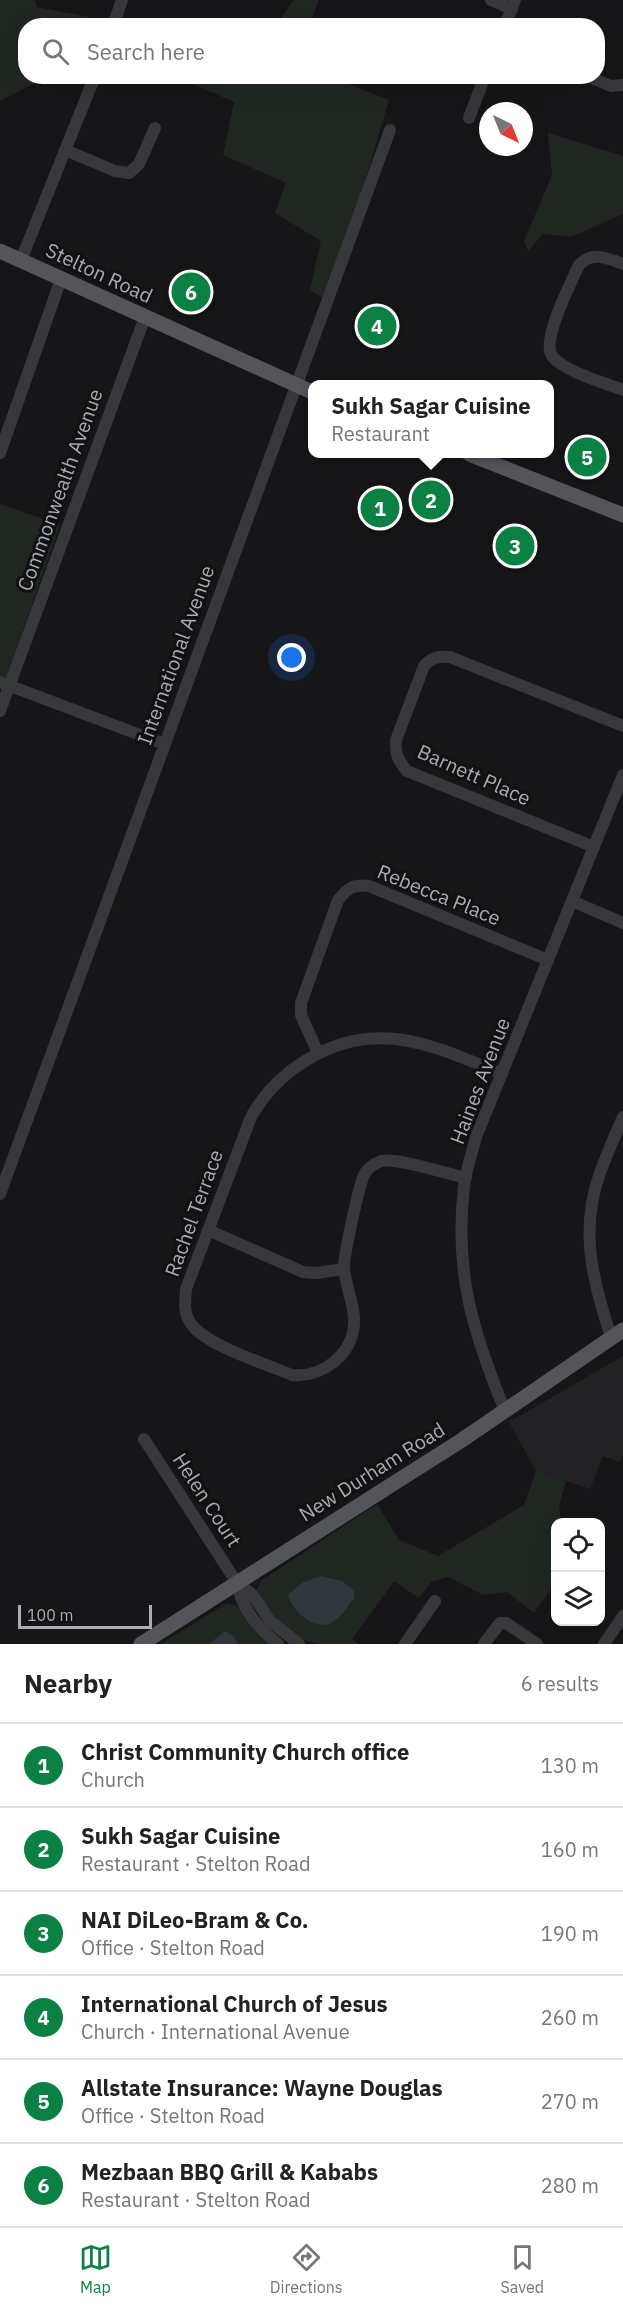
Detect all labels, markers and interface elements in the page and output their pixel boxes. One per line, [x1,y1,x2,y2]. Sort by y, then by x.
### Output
search box [18,18,605,84]
icon: search [39,35,72,68]
text: Search here [87,37,205,66]
north arrow [479,102,533,156]
street label: Stelton Road [41,236,157,309]
pin: 6 [172,270,210,314]
pin: 4 [358,304,397,348]
popup [308,380,554,458]
street label: Commonwealth Avenue [10,385,109,595]
text: Sukh Sagar Cuisine [331,391,531,420]
text: Restaurant [331,420,430,447]
pin: 5 [568,434,606,480]
pin: 2 [412,478,450,522]
pin: 1 [360,486,400,530]
pin: 3 [496,524,534,568]
street label: International Avenue [131,561,221,748]
your location [277,643,306,672]
street label: Barnett Place [413,738,535,812]
street label: Rebecca Place [374,858,505,932]
street label: Haines Avenue [443,1014,516,1148]
street label: Rachel Terrace [158,1146,229,1280]
street label: New Durham Road [294,1416,450,1527]
street label: Helen Court [167,1447,248,1552]
map controls [551,1518,605,1626]
button: locate [551,1518,605,1572]
button: layers [551,1572,605,1626]
scale bar [18,1602,152,1630]
text: 100 m [27,1605,74,1625]
text: Nearby [24,1666,112,1700]
text: 6 results [521,1670,599,1697]
text: Christ Community Church office [81,1737,409,1766]
text: 1 [38,1752,50,1779]
text: 130 m [541,1752,599,1779]
text: Church [81,1766,145,1793]
text: Sukh Sagar Cuisine [81,1821,280,1850]
text: 2 [38,1836,50,1863]
text: 160 m [541,1836,599,1863]
text: Restaurant · Stelton Road [81,1850,311,1877]
text: NAI DiLeo-Bram & Co. [81,1905,309,1934]
text: 3 [38,1920,50,1947]
text: 190 m [541,1920,599,1947]
text: Office · Stelton Road [81,1934,265,1961]
text: International Church of Jesus [81,1989,388,2018]
text: 4 [38,2004,50,2031]
text: 260 m [541,2004,599,2031]
text: Church · International Avenue [81,2018,350,2045]
text: Allstate Insurance: Wayne Douglas [81,2073,443,2102]
text: 5 [38,2088,50,2115]
text: 270 m [541,2088,599,2115]
text: Office · Stelton Road [81,2102,265,2129]
text: Mezbaan BBQ Grill & Kababs [81,2157,378,2186]
text: 6 [38,2172,50,2199]
text: 280 m [541,2172,599,2199]
text: Restaurant · Stelton Road [81,2186,311,2213]
tab: Map [79,2241,112,2297]
tab: Directions [270,2241,343,2297]
tab: Saved [501,2241,544,2297]

